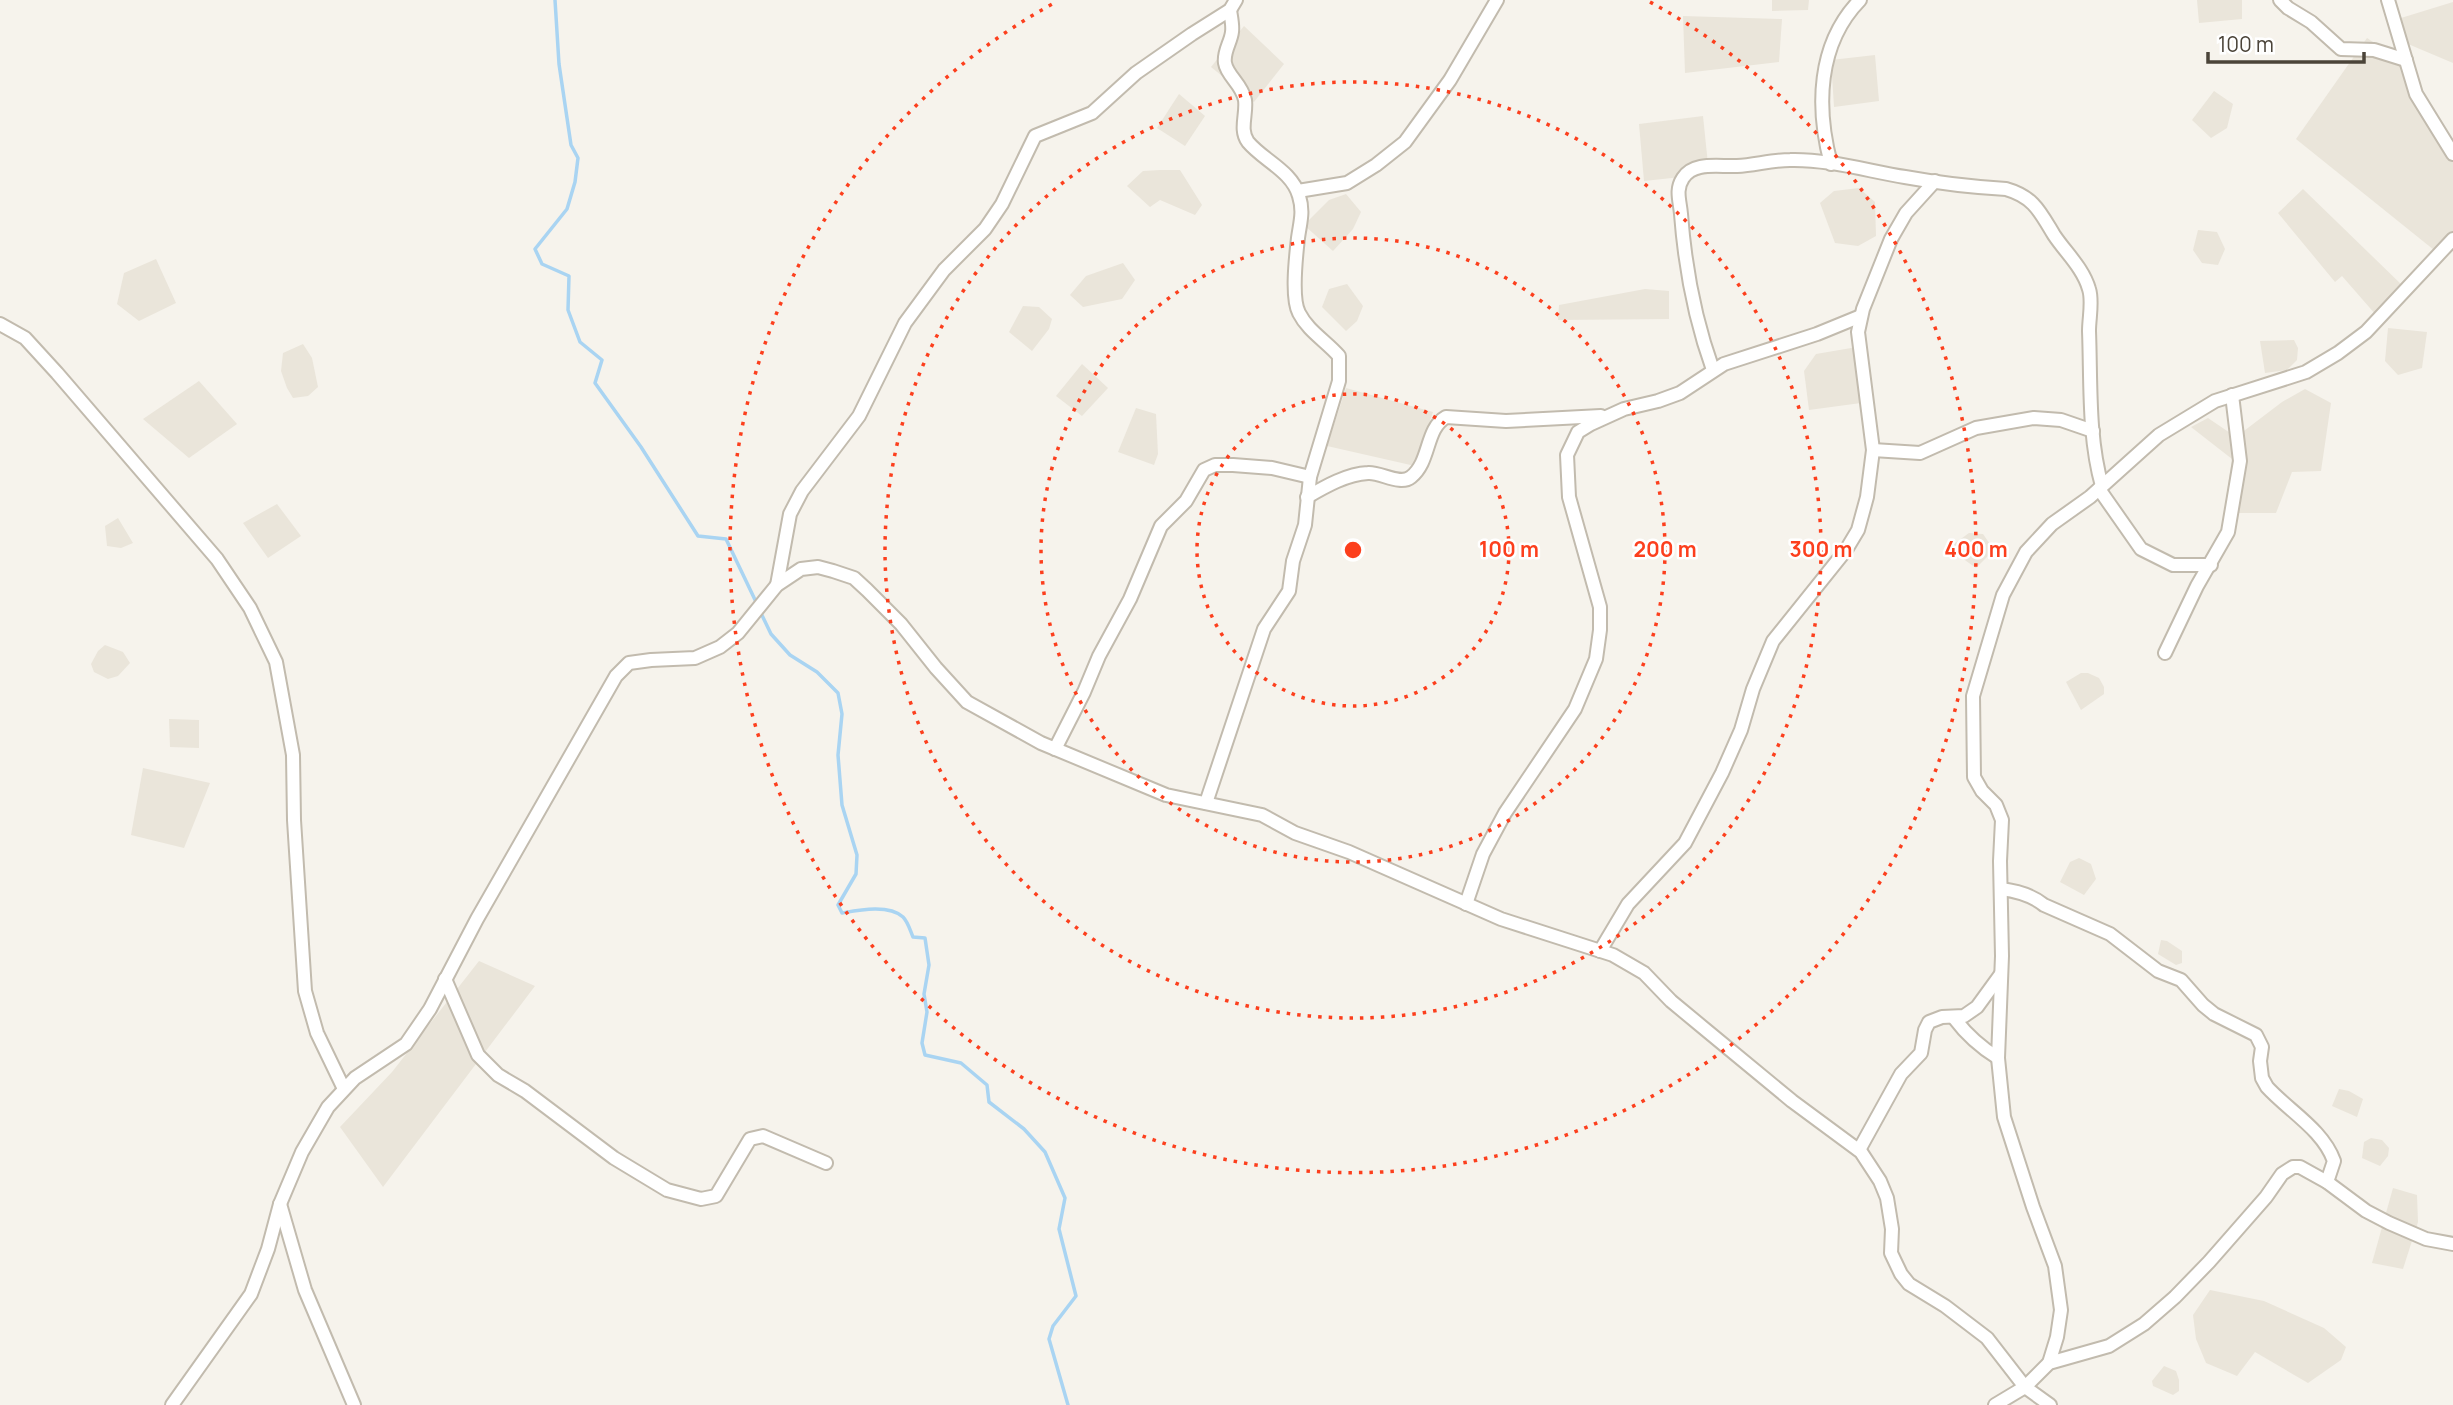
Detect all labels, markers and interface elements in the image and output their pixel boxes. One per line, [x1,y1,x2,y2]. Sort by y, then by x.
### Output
scale bar [2208,21,2364,65]
text: 100 m [2218,30,2274,58]
text: 100 m [1479,535,1539,563]
text: 200 m [1633,535,1697,563]
text: 300 m [1790,535,1852,563]
text: 400 m [1944,535,2008,563]
centre of rings [1341,538,1365,562]

